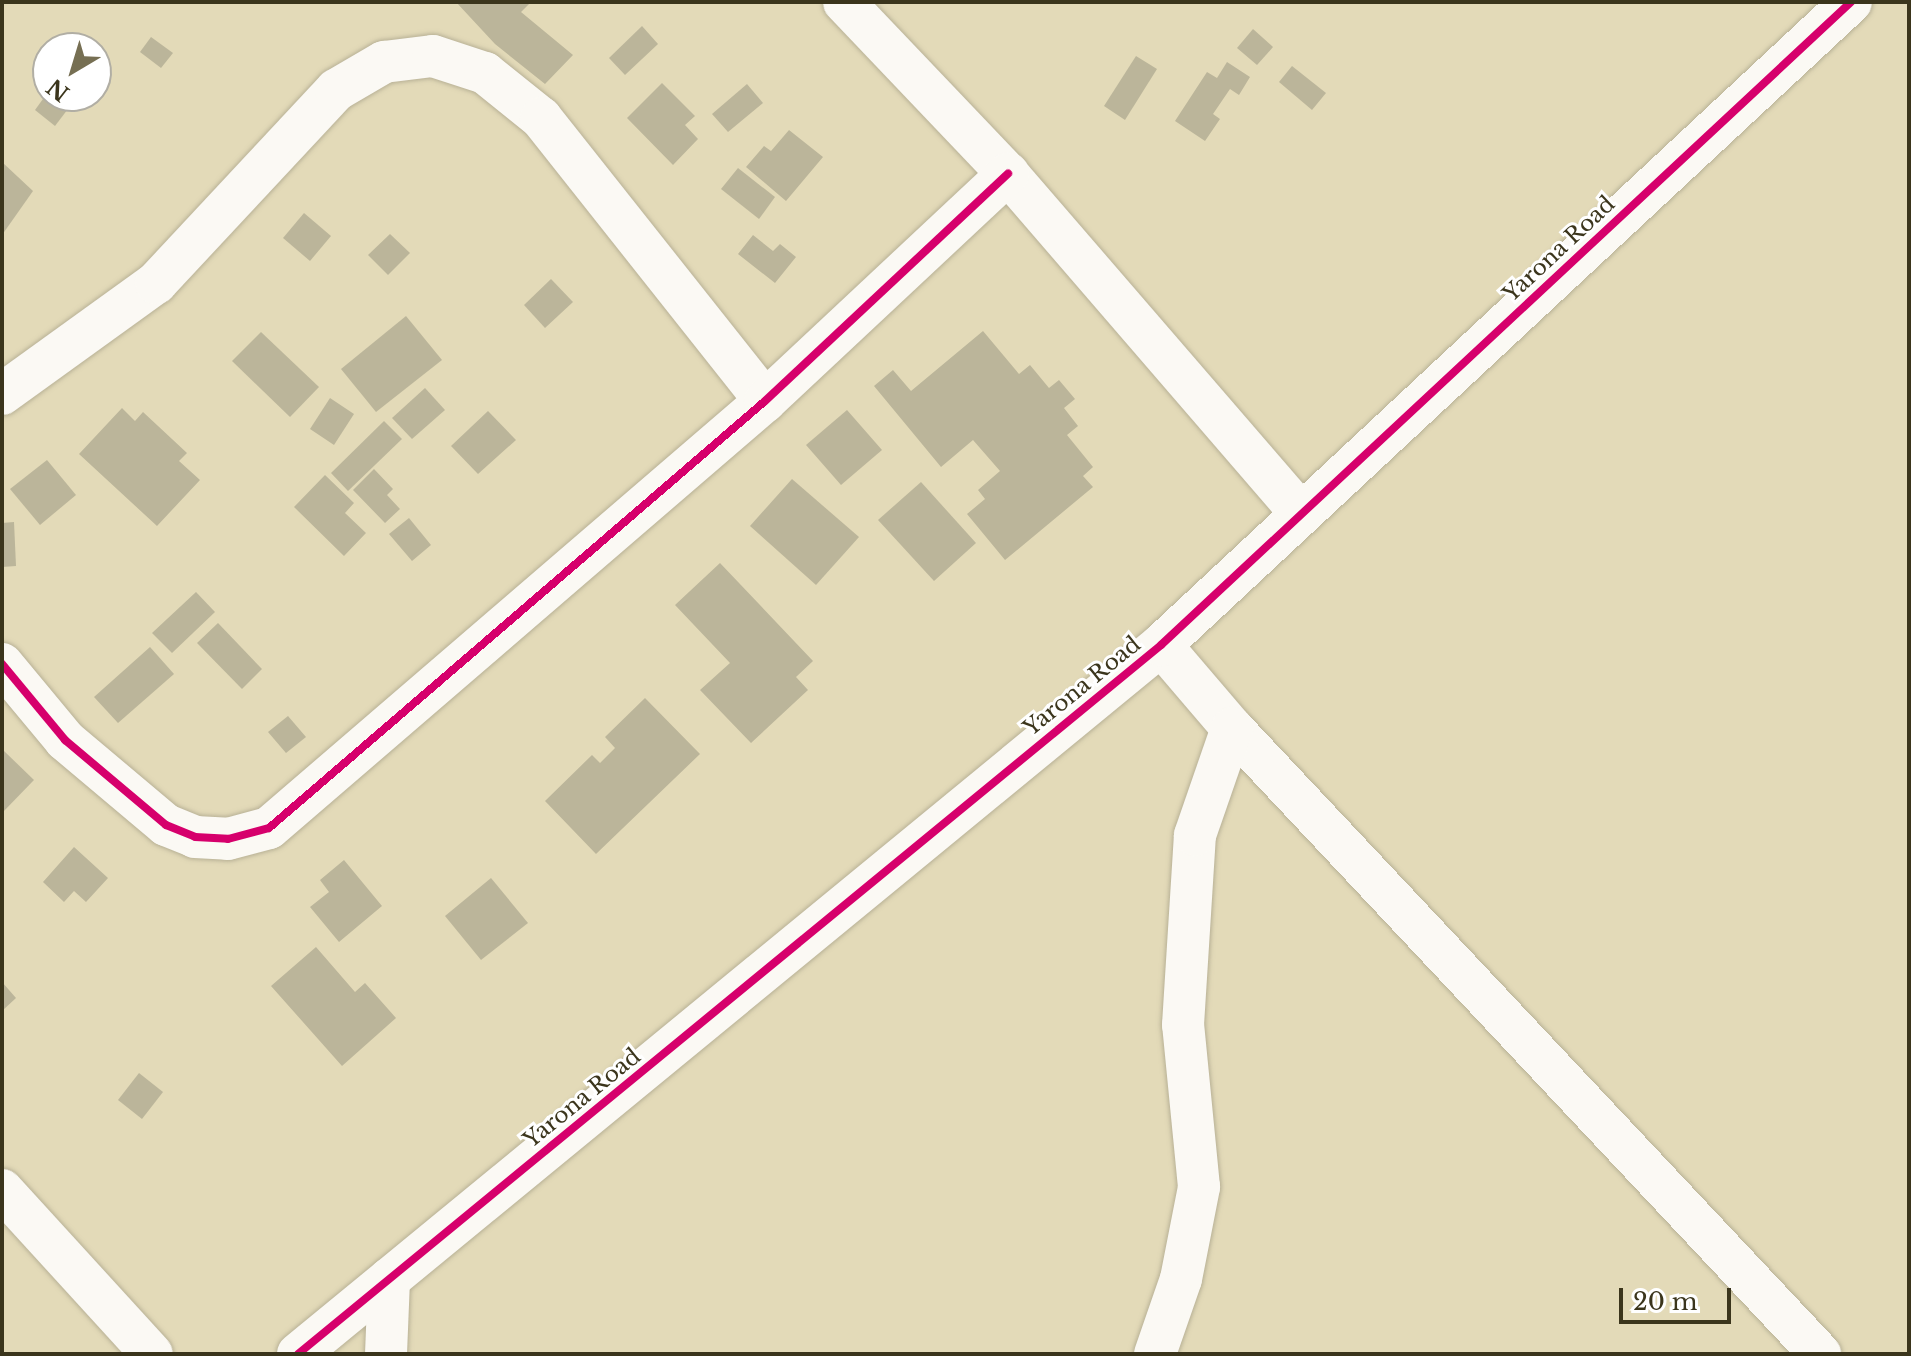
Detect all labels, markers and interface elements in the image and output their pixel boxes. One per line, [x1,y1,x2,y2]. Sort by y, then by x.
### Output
north arrow [32,32,112,112]
text: N [42,73,75,107]
street label: Yarona Road [1498,191,1620,307]
street label: Yarona Road [1018,631,1146,741]
street label: Yarona Road [518,1043,646,1153]
scale bar [1623,1272,1735,1322]
text: 20 m [1633,1287,1698,1316]

